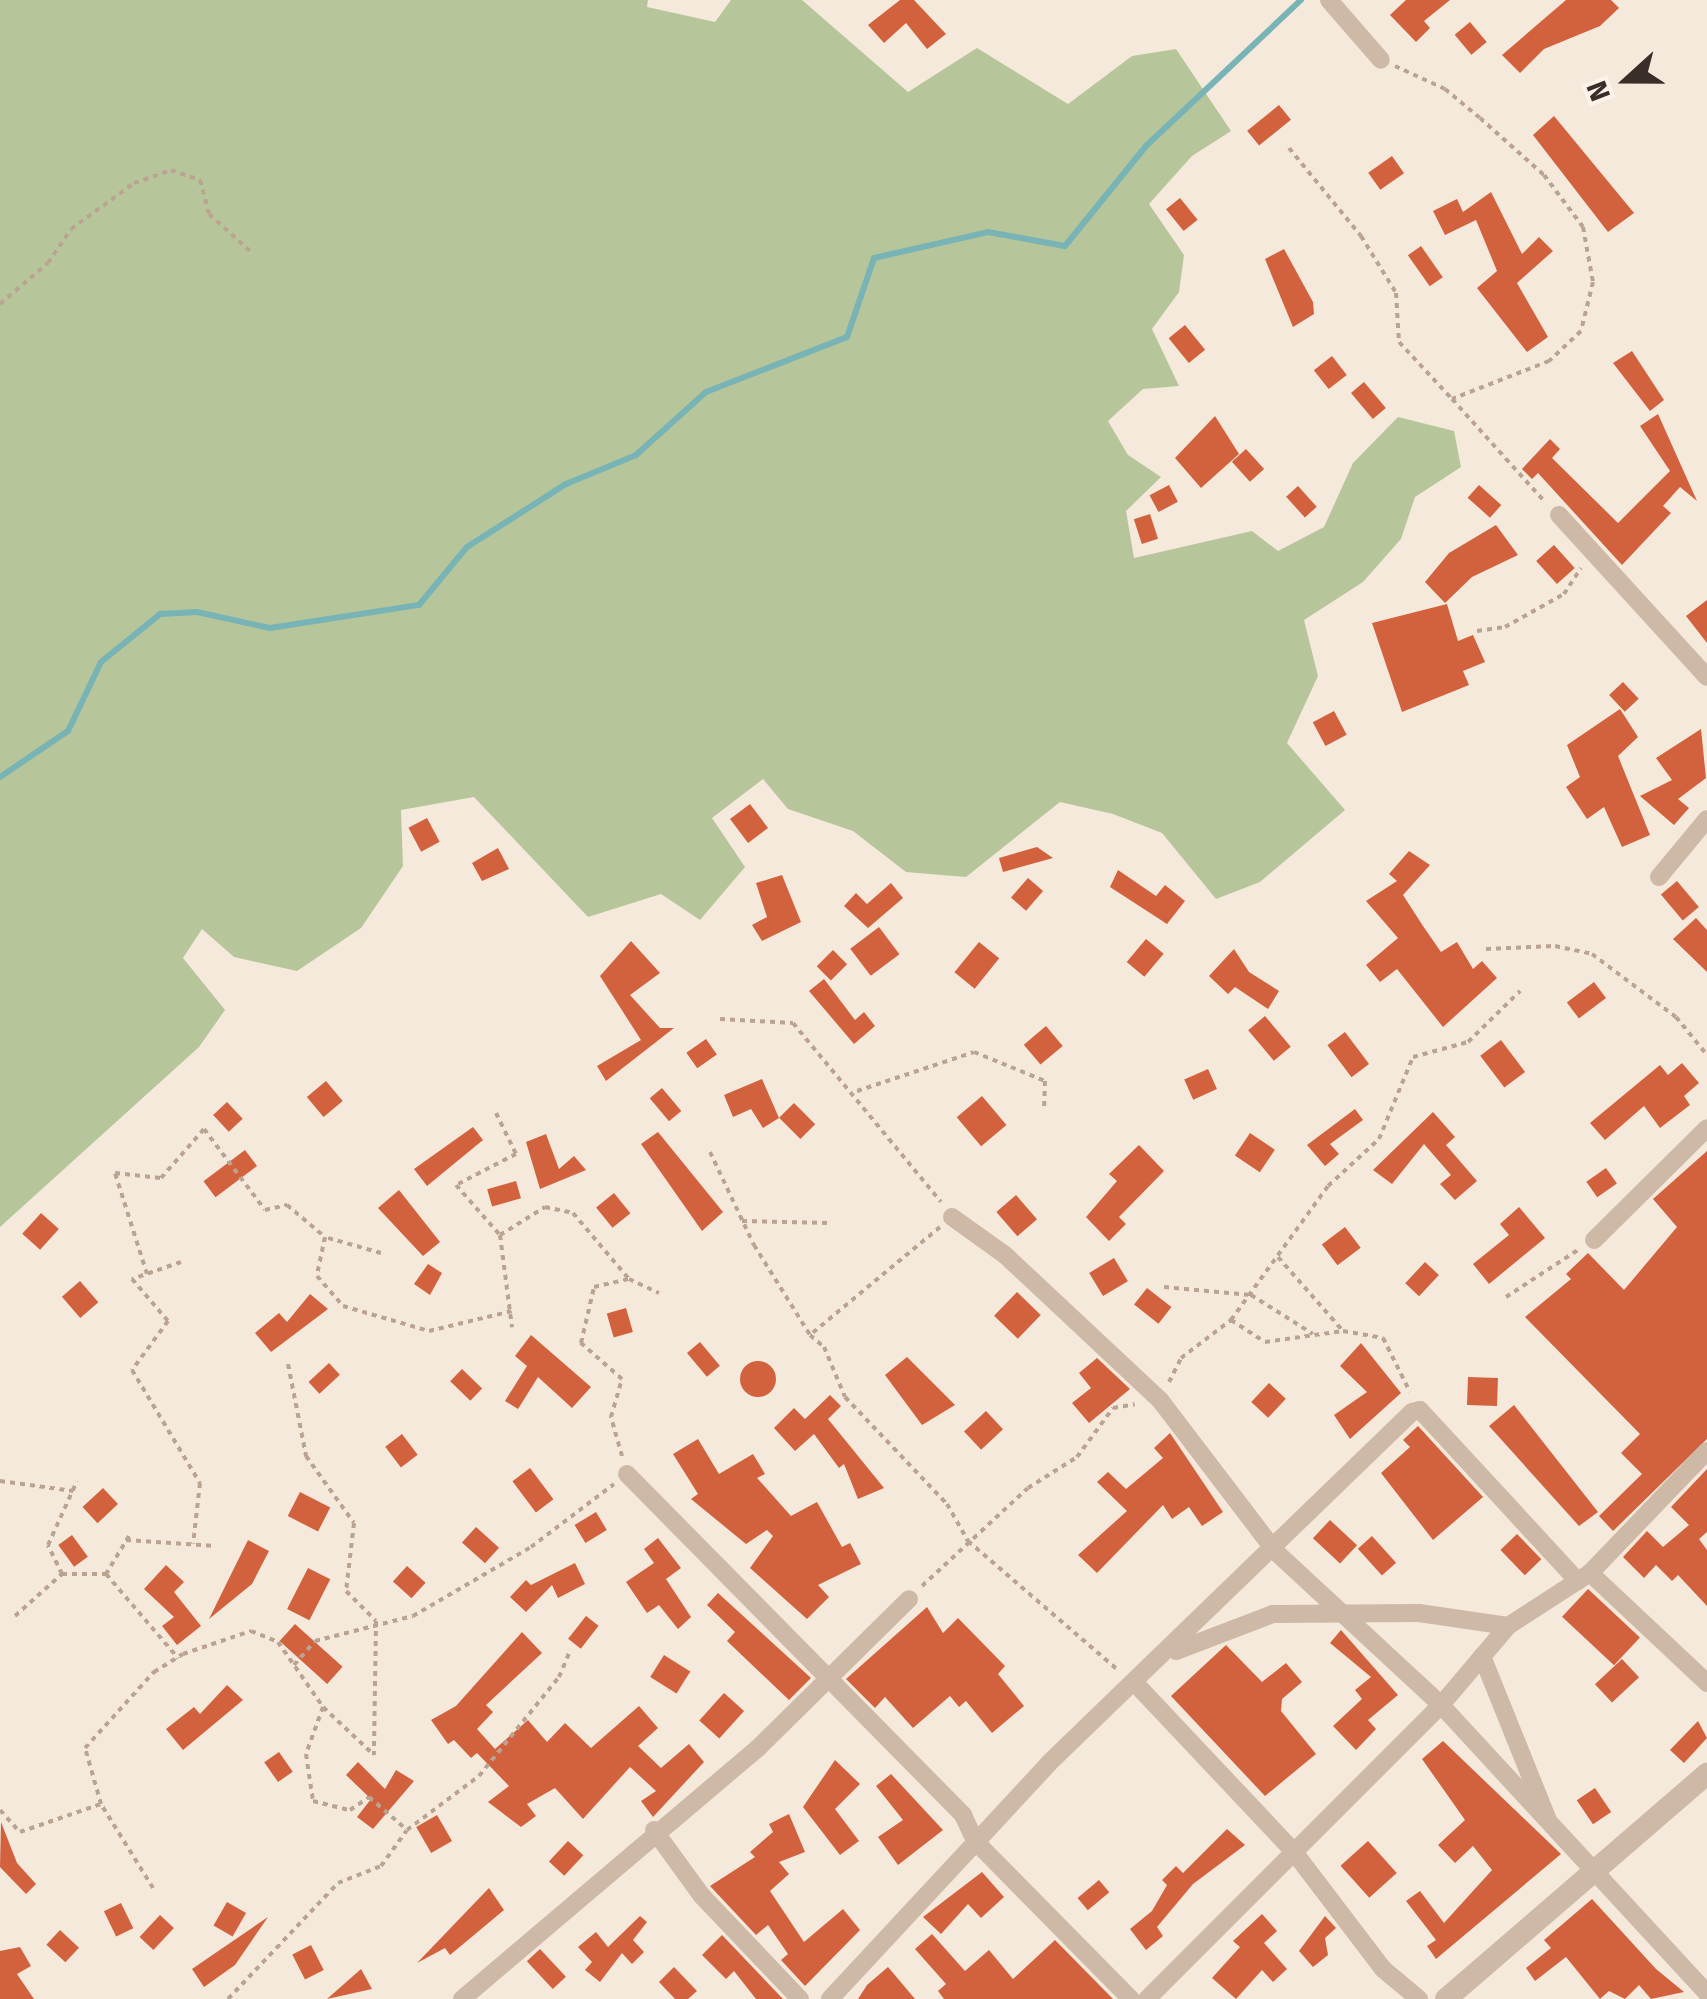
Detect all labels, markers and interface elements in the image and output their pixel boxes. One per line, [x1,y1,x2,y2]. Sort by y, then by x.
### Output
north arrow [1577,30,1677,130]
text: N [1580,76,1617,106]

